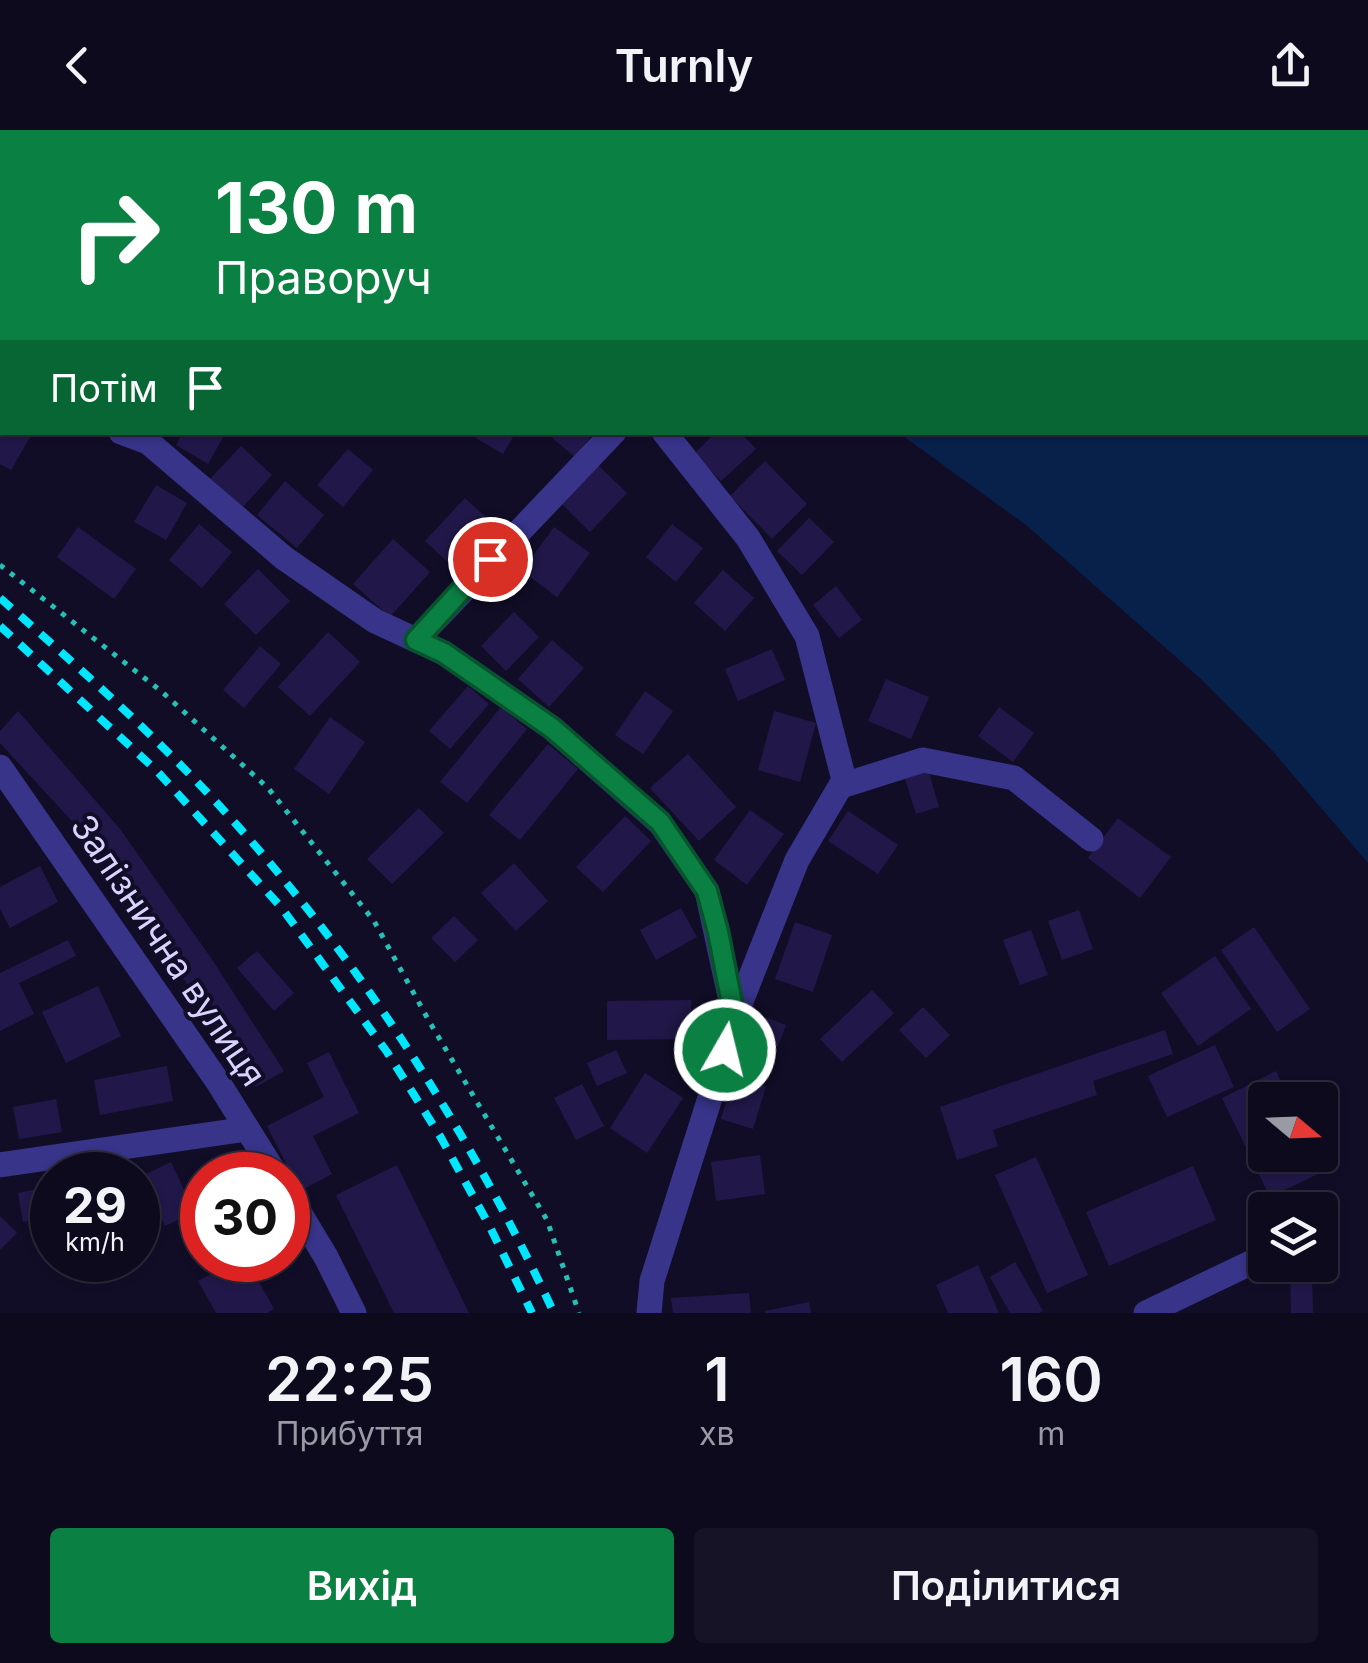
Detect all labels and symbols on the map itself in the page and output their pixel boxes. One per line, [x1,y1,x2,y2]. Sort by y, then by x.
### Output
pin [448,517,533,602]
street label: Залізнична вулиця [63,806,275,1094]
position arrow [673,998,777,1102]
north arrow [1248,1082,1338,1172]
speed limit sign: 30 [180,1152,310,1282]

